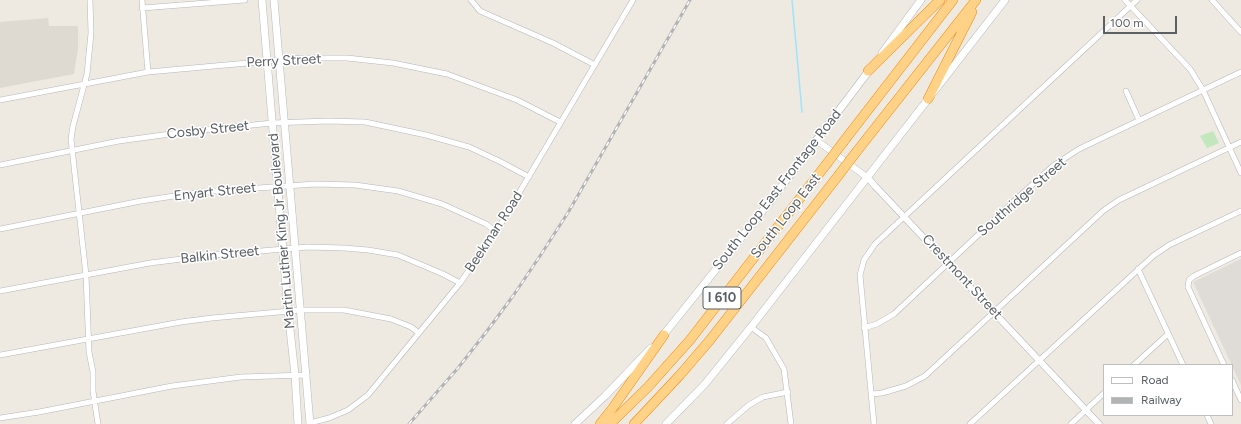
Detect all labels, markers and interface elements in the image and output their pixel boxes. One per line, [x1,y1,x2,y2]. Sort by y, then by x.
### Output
scale bar [1105,8,1179,34]
text: 100 m [1110,16,1144,30]
street label: Perry Street [246,51,322,71]
street label: South Loop East Frontage Road [709,106,845,274]
street label: Cosby Street [166,117,250,143]
street label: Martin Luther King Jr Boulevard [265,132,299,330]
street label: Southridge Street [974,154,1070,240]
street label: South Loop East [747,170,825,262]
street label: Enyart Street [173,179,257,205]
street label: Beekman Road [462,188,526,276]
street label: Crestmont Street [918,231,1006,323]
street label: Balkin Street [180,243,260,267]
road number: I 610 [703,287,741,309]
legend [1103,364,1233,416]
text: Road [1141,373,1169,387]
text: Railway [1141,393,1182,407]

